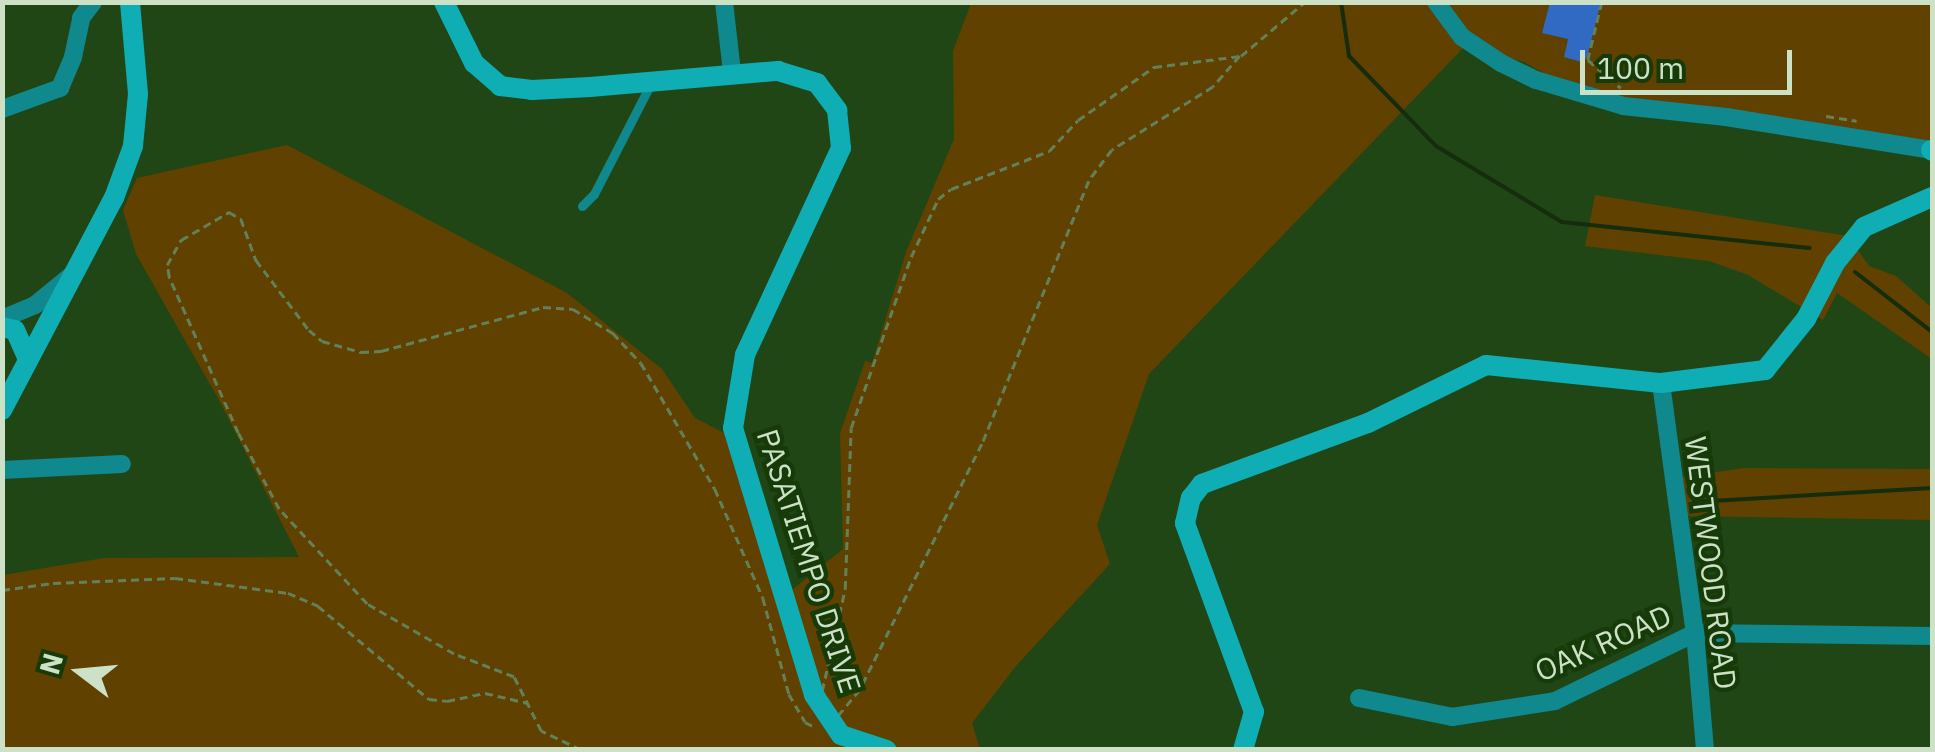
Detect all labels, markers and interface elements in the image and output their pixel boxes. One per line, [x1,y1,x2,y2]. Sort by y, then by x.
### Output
scale bar [1585,30,1798,92]
text: 100 m [1597,48,1684,87]
street label: PASATIEMPO DRIVE [749,425,869,697]
street label: WESTWOOD ROAD [1678,435,1744,691]
street label: OAK ROAD [1529,597,1677,689]
north arrow [30,622,130,722]
text: N [30,649,71,678]

